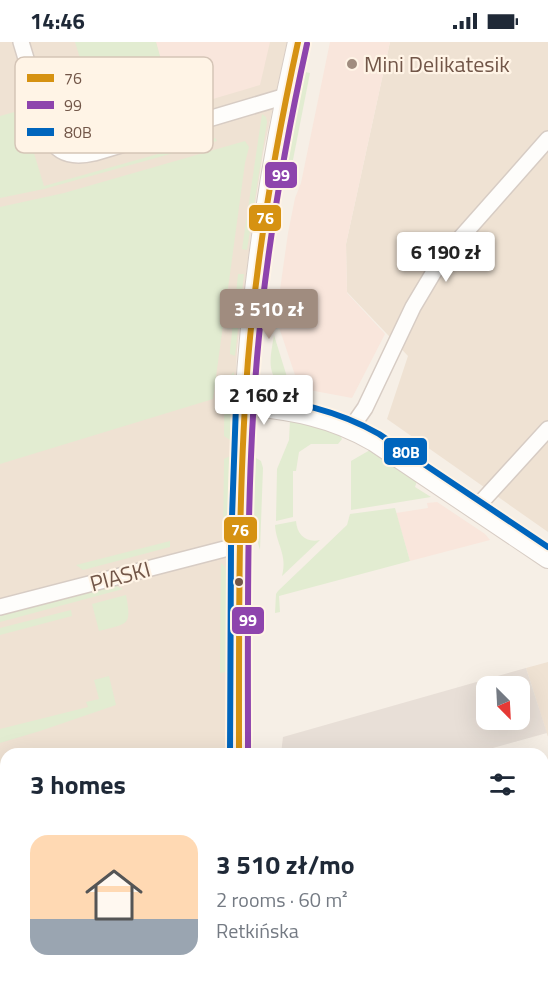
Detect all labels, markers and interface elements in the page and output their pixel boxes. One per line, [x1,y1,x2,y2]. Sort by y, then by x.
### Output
text: 14:46 [30,4,85,38]
place label: Mini Delikatesik [364,47,510,81]
legend [15,57,213,153]
marker: Mini Delikatesik [345,57,359,71]
text: 76 [64,66,82,90]
text: 99 [64,93,82,117]
text: 80B [64,120,92,144]
line badge: 99 [264,161,298,189]
text: 99 [272,163,290,187]
line badge: 76 [248,204,282,232]
text: 76 [256,206,274,230]
pin: 6 190 zł [384,232,508,283]
text: 6 190 zł [411,236,481,267]
pin: 3 510 zł [207,289,331,340]
text: 3 510 zł [234,293,304,324]
pin: 2 160 zł [202,375,326,426]
text: 2 160 zł [229,379,299,410]
line badge: 80B [383,437,428,466]
text: 80B [392,440,420,464]
line badge: 76 [223,516,258,544]
text: 76 [231,518,249,542]
street label: PIASKI [86,552,154,600]
unlabelled marker [233,576,245,588]
line badge: 99 [231,606,265,635]
text: 99 [239,608,257,632]
north arrow [476,676,530,730]
map controls [476,676,530,730]
text: 3 homes [30,765,126,804]
icon: filters [486,768,519,801]
text: 3 510 zł/mo [216,845,355,884]
icon: home [78,859,150,931]
text: 2 rooms · 60 m² [216,884,348,915]
text: Retkińska [216,915,299,946]

